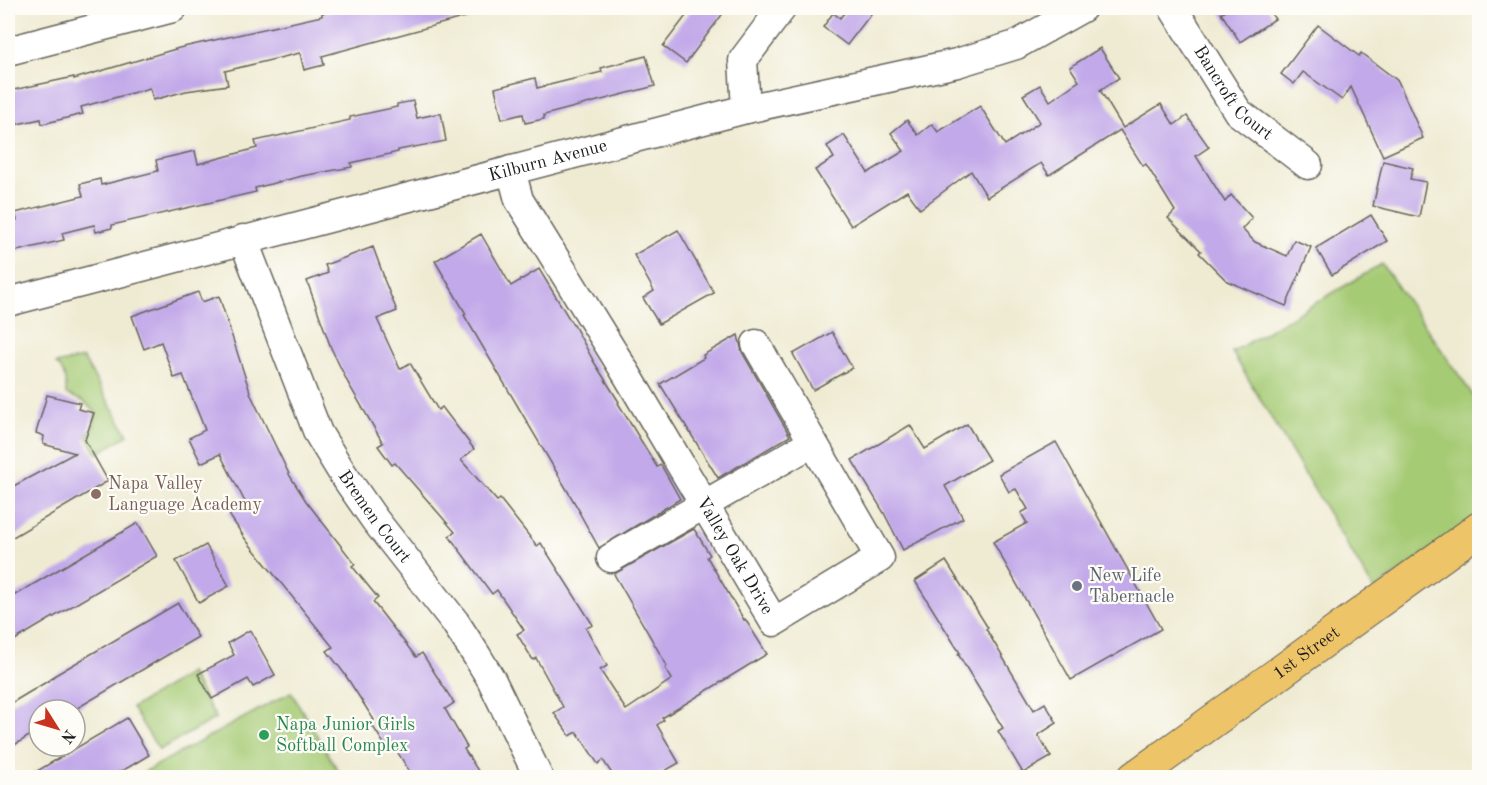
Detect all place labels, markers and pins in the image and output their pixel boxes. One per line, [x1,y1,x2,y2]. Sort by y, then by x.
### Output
place label: Napa Valley Language Academy [108,475,262,514]
marker: Napa Valley Language Academy [89,487,103,501]
place label: New Life Tabernacle [1089,567,1174,606]
marker: New Life Tabernacle [1070,579,1084,593]
place label: Napa Junior Girls Softball Complex [276,716,415,755]
marker: Napa Junior Girls Softball Complex [257,728,271,742]

